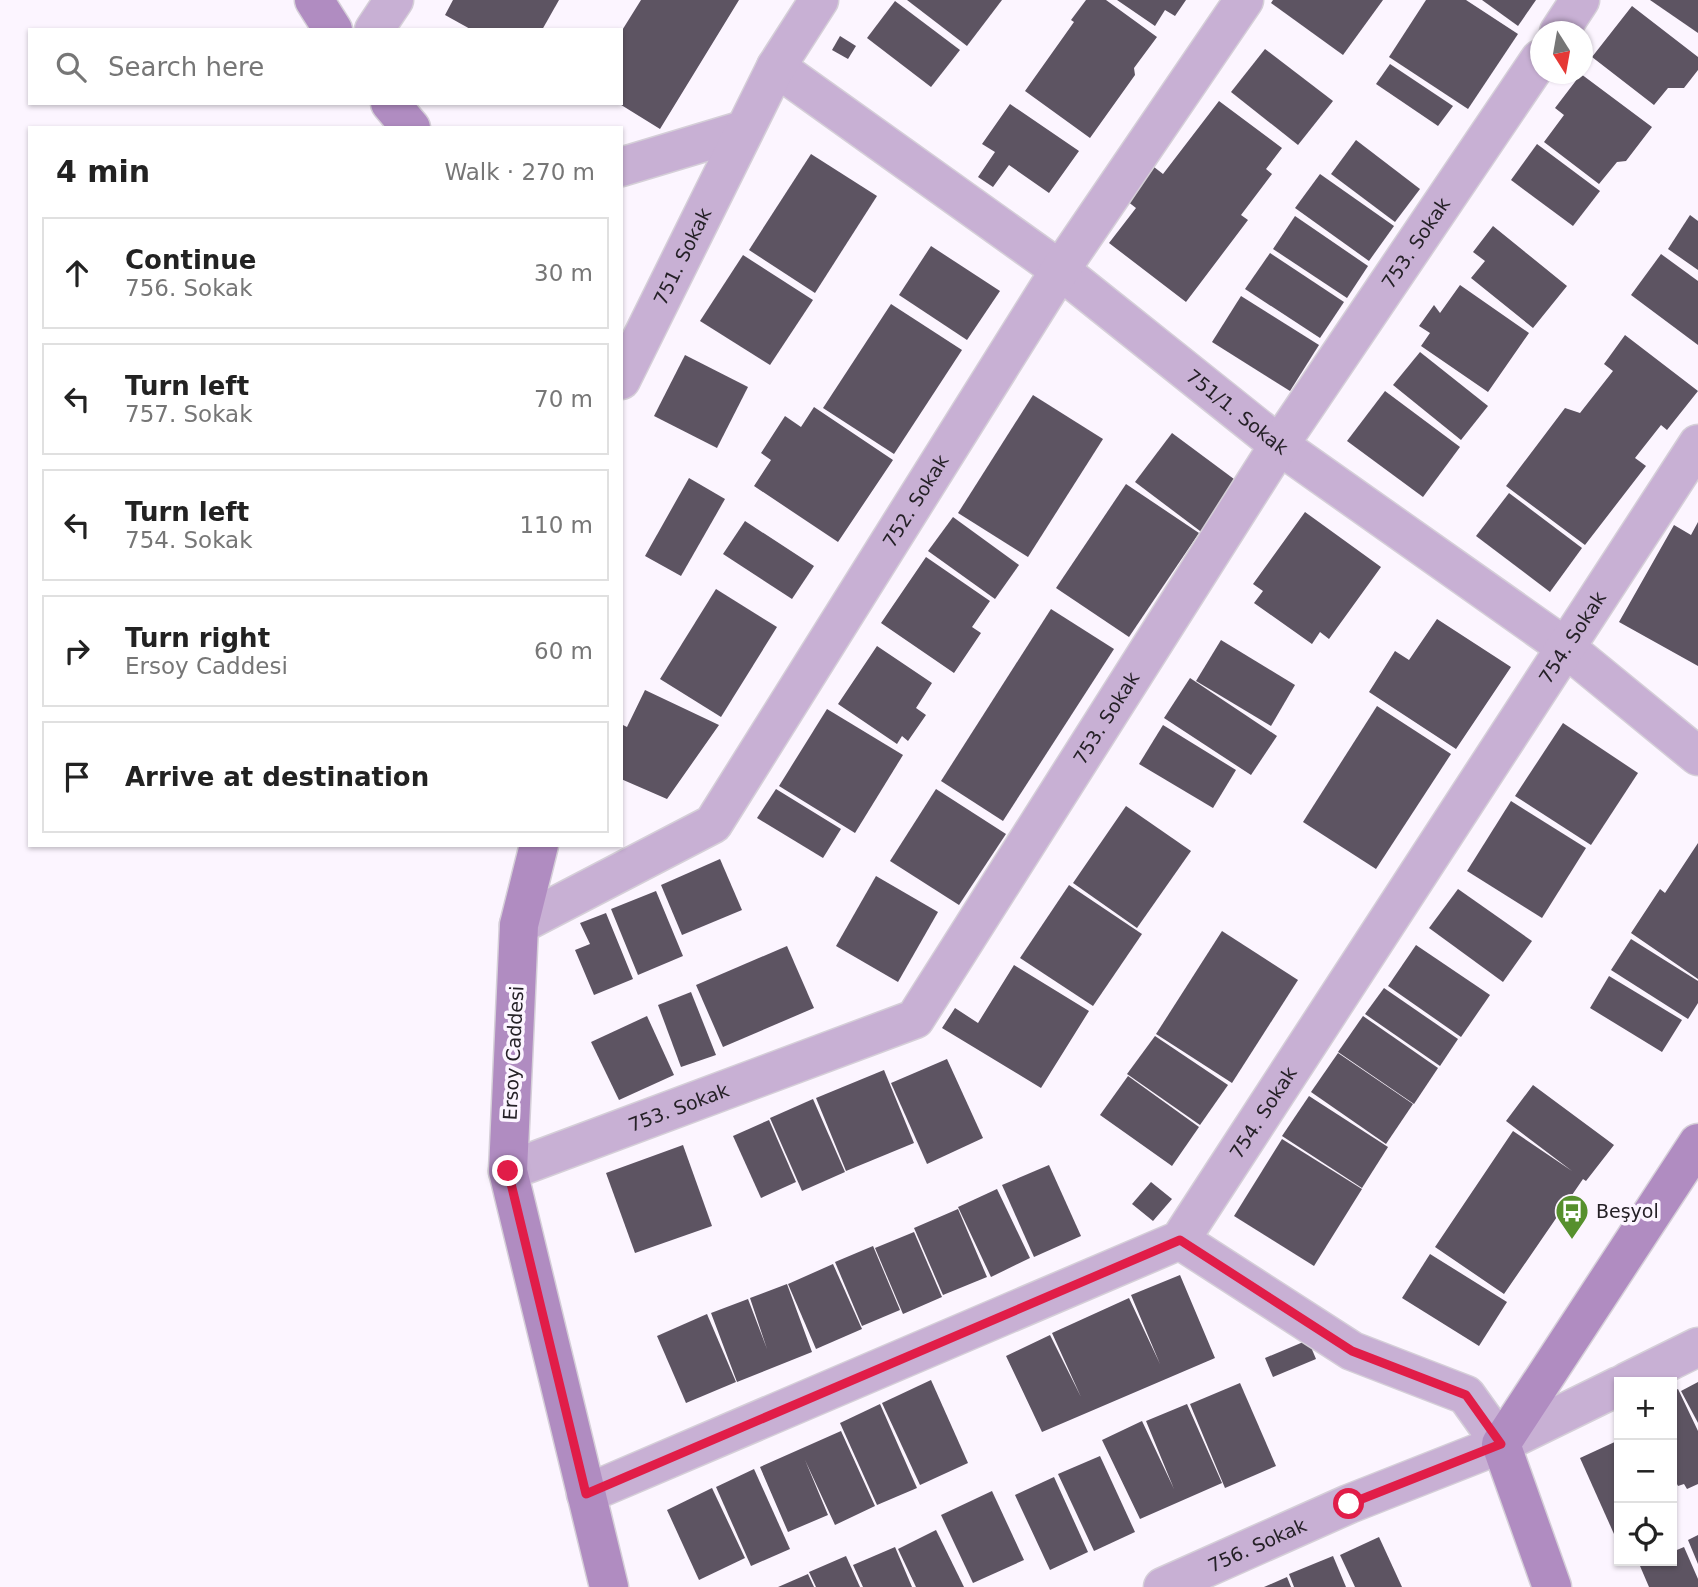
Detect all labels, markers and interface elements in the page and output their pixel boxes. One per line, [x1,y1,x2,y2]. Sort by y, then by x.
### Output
north arrow [1530,21,1593,84]
search box [28,28,623,105]
icon: search [52,48,90,86]
text: Search here [108,52,264,82]
text: 4 min [56,154,150,189]
text: Walk · 270 m [444,159,595,185]
street label: 753. Sokak [1377,193,1454,293]
street label: 751. Sokak [649,204,715,308]
text: Continue [125,245,256,275]
icon: ahead [58,254,96,292]
text: 30 m [534,260,593,286]
text: 756. Sokak [125,275,253,301]
street label: 751/1. Sokak [1182,364,1292,459]
text: Turn left [125,371,249,401]
icon: left [58,380,96,418]
text: 70 m [534,386,593,412]
text: 757. Sokak [125,401,253,427]
street label: 752. Sokak [878,450,953,551]
text: Turn left [125,497,249,527]
icon: left [58,506,96,544]
text: 110 m [519,512,593,538]
text: 754. Sokak [125,527,253,553]
street label: 754. Sokak [1534,587,1610,688]
text: Turn right [125,623,270,653]
icon: right [58,632,96,670]
text: 60 m [534,638,593,664]
text: Ersoy Caddesi [125,653,288,679]
street label: 753. Sokak [1068,667,1143,768]
icon: arrive [58,758,96,796]
text: Arrive at destination [125,762,429,792]
street label: Ersoy Caddesi [498,985,528,1121]
street label: 754. Sokak [1225,1062,1301,1163]
street label: 753. Sokak [625,1079,732,1136]
route end [492,1155,523,1186]
bus stop icon: Beşyol [1553,1192,1591,1241]
place label: Beşyol [1596,1200,1659,1222]
map controls [1614,1377,1677,1566]
button: + [1614,1377,1677,1440]
button: − [1614,1440,1677,1503]
route start [1333,1488,1364,1519]
button: locate [1614,1503,1677,1566]
street label: 756. Sokak [1204,1514,1310,1577]

